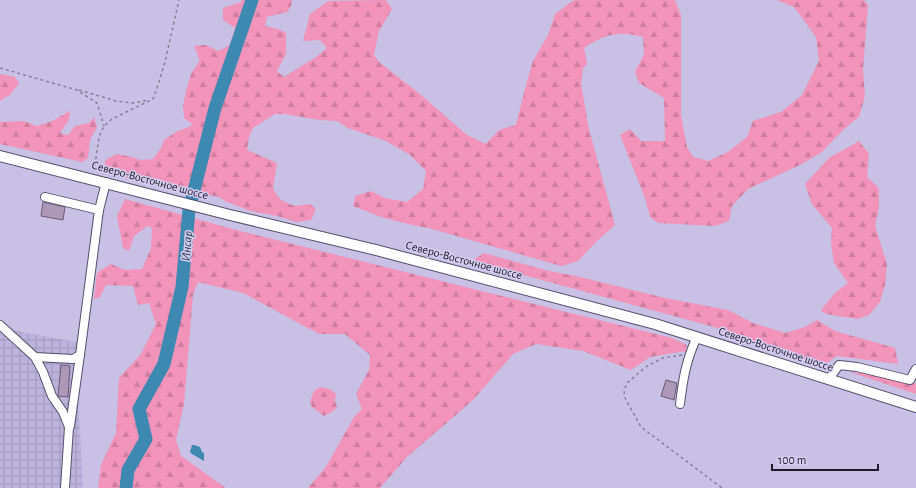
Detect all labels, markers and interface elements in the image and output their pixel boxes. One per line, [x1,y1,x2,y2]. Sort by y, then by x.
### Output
street label: Северо-Восточное шоссе [90,159,210,201]
water label: Инсар [180,230,195,262]
street label: Северо-Восточное шоссе [404,239,524,281]
street label: Северо-Восточное шоссе [717,325,835,373]
scale bar [772,446,878,472]
text: 100 m [778,454,806,466]

